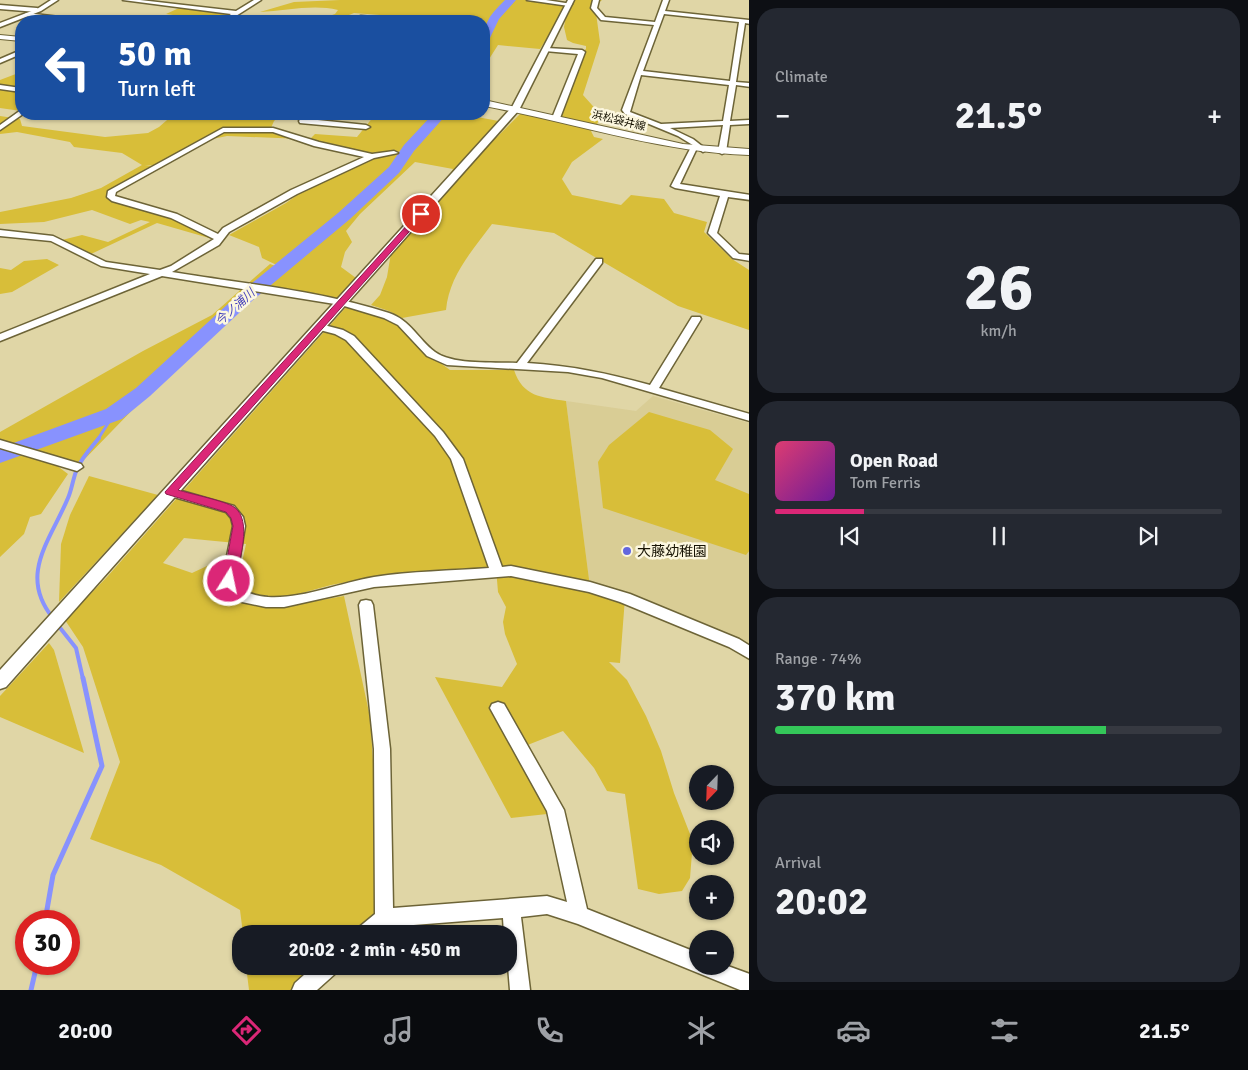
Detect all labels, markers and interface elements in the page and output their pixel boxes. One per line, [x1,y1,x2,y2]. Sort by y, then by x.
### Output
text: 50 m [118,32,192,75]
icon: left [35,35,100,100]
text: Climate [775,67,828,87]
text: Turn left [118,75,196,102]
text: 21.5° [955,92,1042,139]
text: − [775,99,790,133]
text: + [1207,99,1222,133]
street label: 浜松袋井線 [591,108,647,133]
pin [400,193,442,235]
icon: arrive [407,200,435,228]
text: 26 [963,248,1034,328]
water label: 今ノ浦川 [212,284,260,329]
text: km/h [980,321,1017,341]
text: Open Road [850,449,938,473]
text: Tom Ferris [850,473,920,493]
icon: previous [836,522,864,550]
icon: pause [985,522,1013,550]
icon: next [1134,522,1162,550]
place label: 大藤幼稚園 [637,543,707,560]
marker: 大藤幼稚園 [621,545,633,557]
position arrow [202,554,254,606]
text: Range · 74% [775,649,861,669]
text: 370 km [775,674,896,721]
north arrow [689,765,734,810]
map controls [689,765,734,975]
button: sound [689,820,734,865]
text: Arrival [775,853,821,873]
button: + [689,875,734,920]
text: 20:02 [775,878,868,925]
speed limit sign: 30 [15,910,80,975]
button: − [689,930,734,975]
text: 20:02 · 2 min · 450 m [288,938,461,962]
icon: directions [229,1013,264,1048]
icon: music [381,1013,416,1048]
icon: phone [532,1013,567,1048]
icon: climate [684,1013,719,1048]
icon: car [836,1013,871,1048]
icon: filters [987,1013,1022,1048]
text: 20:00 [58,1017,112,1044]
text: 21.5° [1139,1017,1190,1044]

